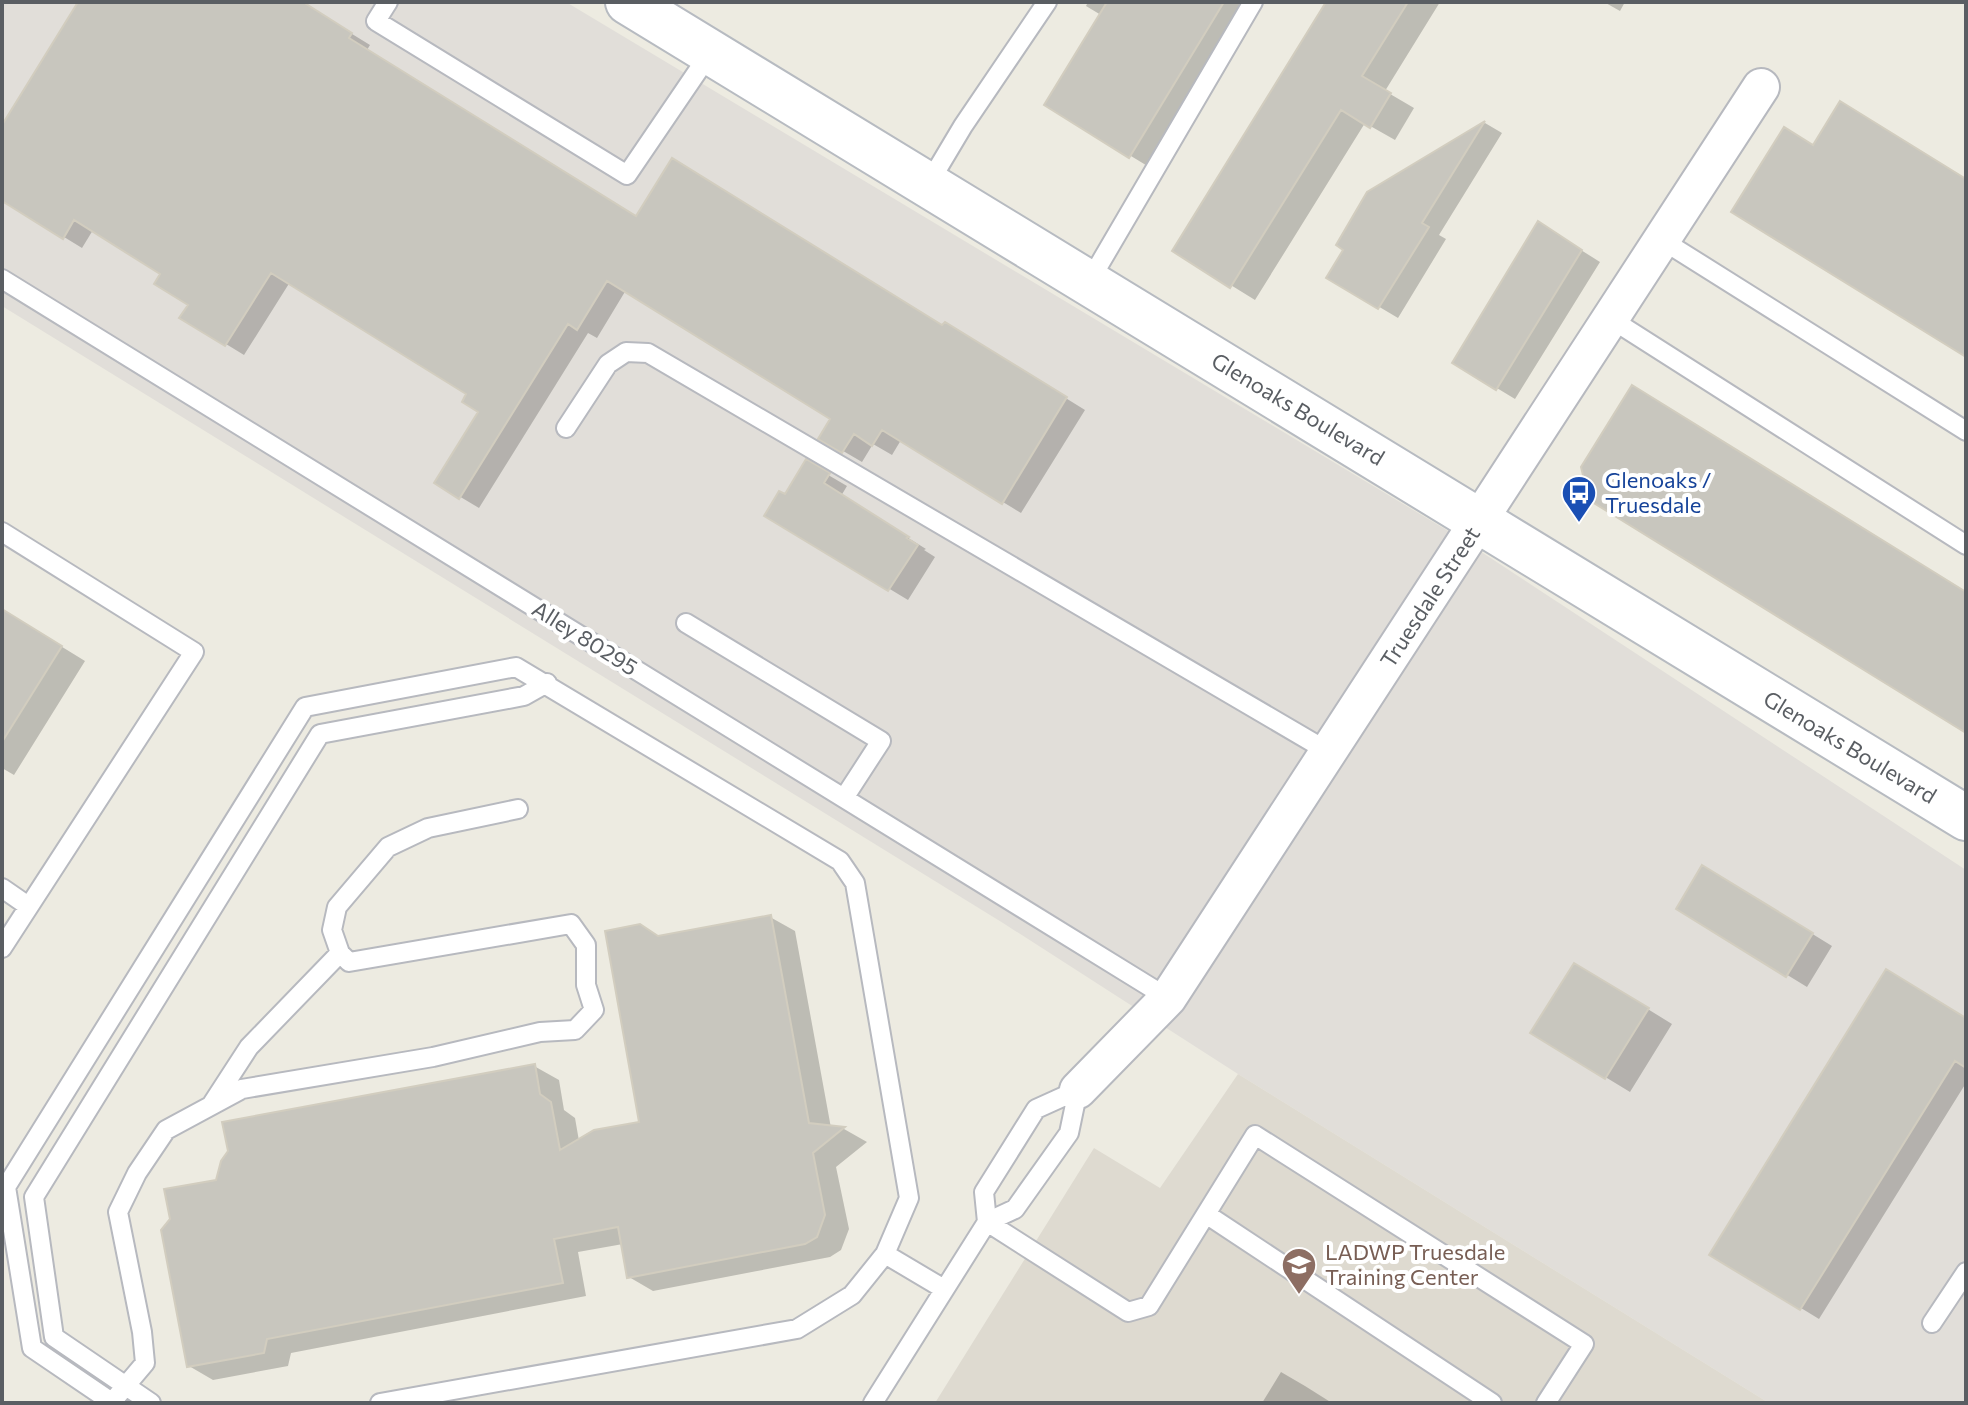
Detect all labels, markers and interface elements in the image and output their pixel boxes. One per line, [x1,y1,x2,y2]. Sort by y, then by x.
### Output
street label: Glenoaks Boulevard [1207,346,1390,471]
place label: Glenoaks / Truesdale [1605,466,1712,518]
bus stop icon: Glenoaks / Truesdale [1560,474,1598,524]
street label: Truesdale Street [1374,521,1485,672]
street label: Alley 80295 [528,595,643,681]
street label: Glenoaks Boulevard [1759,684,1942,809]
place label: LADWP Truesdale Training Center [1325,1238,1505,1290]
school or university icon: LADWP Truesdale Training Center [1280,1246,1318,1296]

